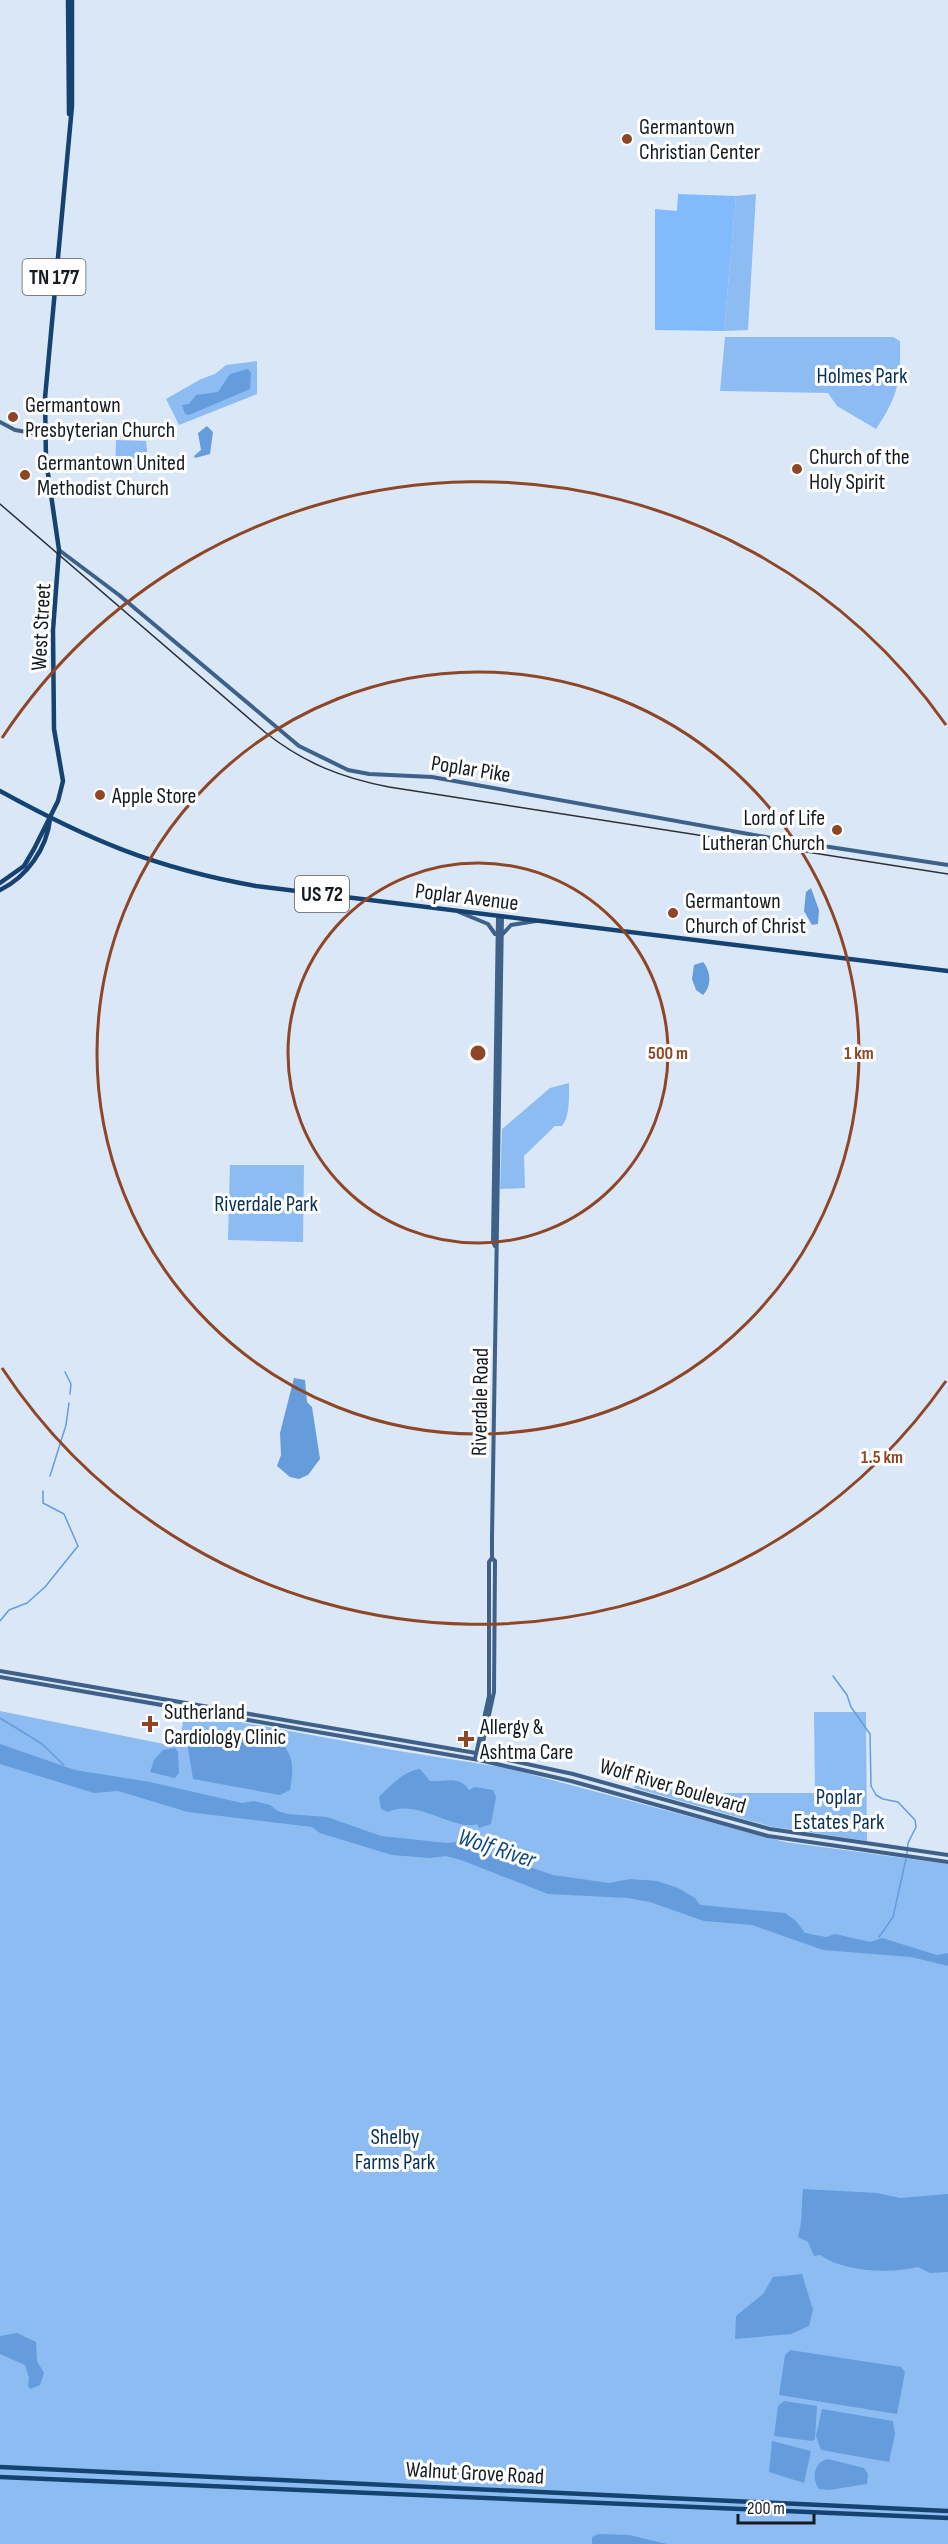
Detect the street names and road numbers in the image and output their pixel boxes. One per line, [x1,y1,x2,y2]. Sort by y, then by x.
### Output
road number: TN 177 [22,259,86,295]
street label: West Street [26,582,57,671]
street label: Poplar Pike [429,750,512,789]
road number: US 72 [295,876,349,912]
street label: Poplar Avenue [414,878,520,917]
street label: Riverdale Road [466,1348,495,1456]
street label: Wolf River Boulevard [596,1753,749,1820]
street label: Walnut Grove Road [405,2456,545,2491]

